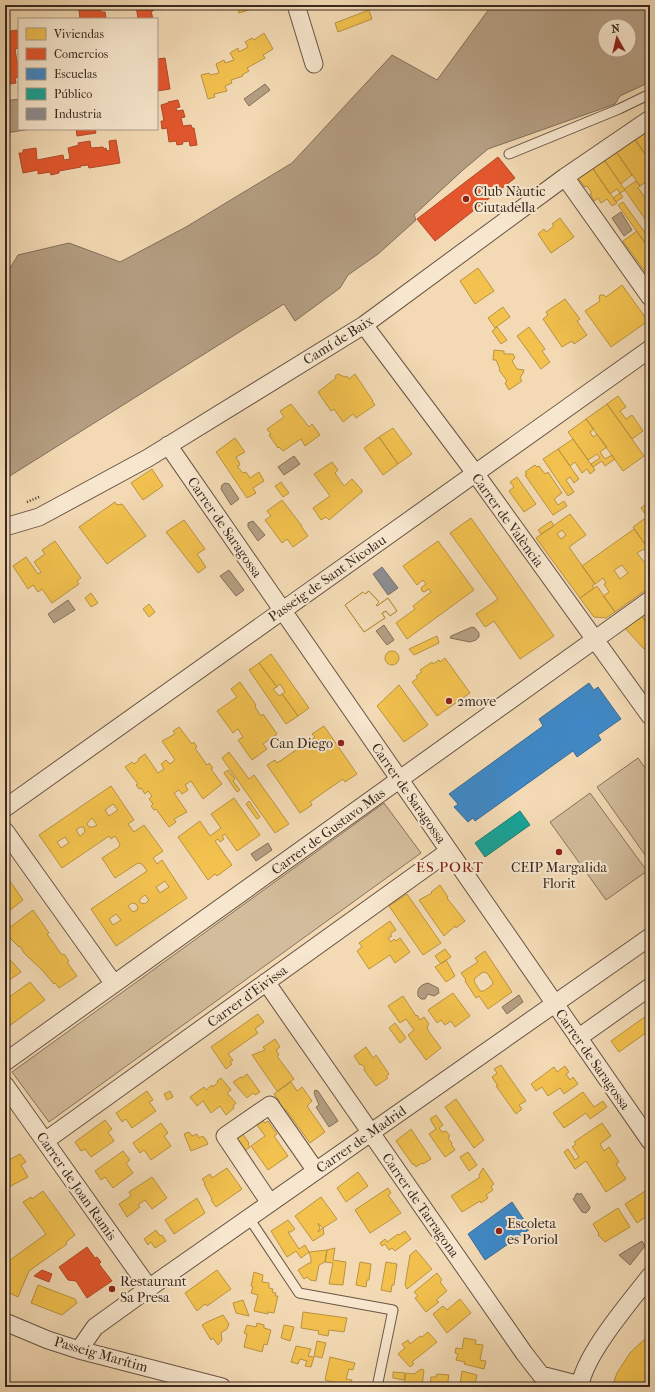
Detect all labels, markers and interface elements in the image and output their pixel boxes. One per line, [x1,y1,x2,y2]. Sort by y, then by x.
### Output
legend [18,18,158,130]
north arrow [597,18,637,58]
text: N [611,21,621,36]
text: Viviendas [53,27,105,41]
text: Comercios [54,47,109,61]
text: Escuelas [54,67,98,81]
text: Público [54,87,92,101]
text: Industria [54,107,102,121]
place label: Club Nàutic Ciutadella [474,183,545,216]
marker: Club Nàutic Ciutadella [461,194,471,204]
street label: Camí de Baix [300,312,377,369]
street label: Carrer de València [468,470,548,571]
street label: Carrer de Saragossa [184,474,266,581]
street label: Passeig de Sant Nicolau [265,531,389,625]
place label: 2move [457,693,496,710]
marker: 2move [444,696,454,706]
place label: Can Diego [270,735,333,752]
marker: Can Diego [336,738,346,748]
street label: Carrer de Saragossa [368,740,450,847]
street label: Carrer de Gustavo Mas [268,784,389,878]
marker: CEIP Margalida Florit [554,847,564,857]
district label: ES PORT [416,858,484,876]
place label: CEIP Margalida Florit [511,859,608,892]
street label: Carrer d'Eivissa [204,961,291,1031]
street label: Carrer de Saragossa [552,1006,634,1113]
street label: Carrer de Madrid [313,1102,410,1177]
street label: Carrer de Joan Ramis [33,1129,120,1244]
street label: Carrer de Tarragona [378,1150,463,1261]
place label: Escoleta es Poriol [507,1215,558,1248]
marker: Escoleta es Poriol [494,1226,504,1236]
place label: Restaurant Sa Presa [120,1273,187,1306]
marker: Restaurant Sa Presa [107,1284,117,1294]
street label: Passeig Marítim [52,1333,150,1376]

